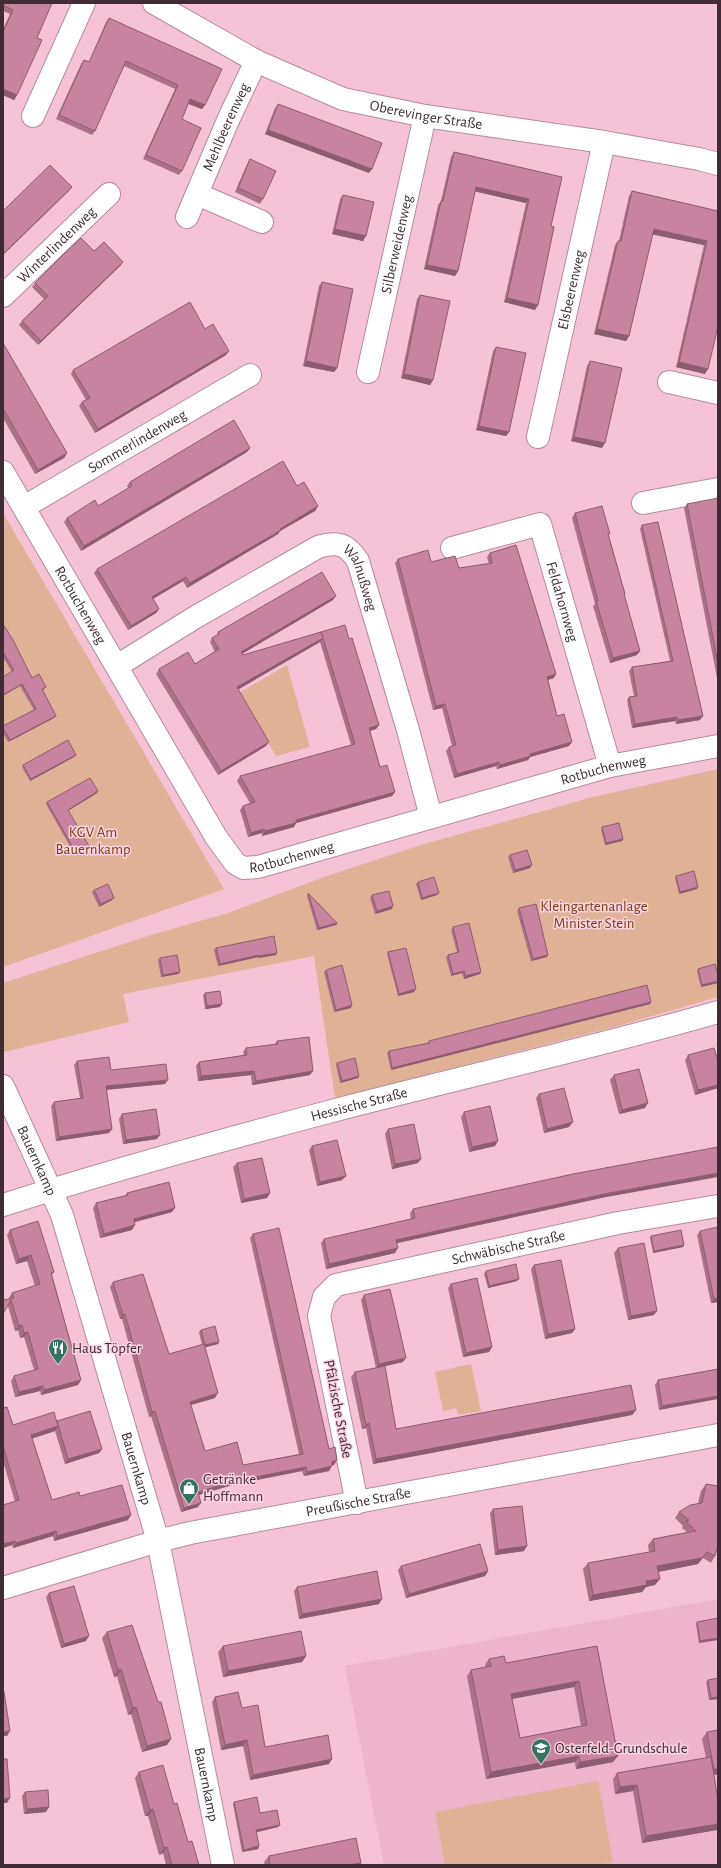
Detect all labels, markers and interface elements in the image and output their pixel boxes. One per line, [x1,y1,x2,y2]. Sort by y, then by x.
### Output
street label: Mehlbeerenweg [200,80,252,173]
street label: Oberevinger Straße [369,97,484,132]
street label: Silberweidenweg [378,193,415,295]
street label: Winterlindenweg [14,203,99,286]
street label: Elsbeerenweg [555,248,587,331]
street label: Sommerlindenweg [85,406,189,475]
street label: Walnußweg [340,541,380,614]
street label: Feldahornweg [544,560,581,644]
street label: Rotbuchenweg [52,564,109,647]
street label: Rotbuchenweg [559,752,648,787]
park label: KGV Am Bauernkamp [55,825,131,857]
street label: Rotbuchenweg [249,838,336,875]
park label: Kleingartenanlage Minister Stein [540,899,648,931]
street label: Hessische Straße [309,1085,409,1124]
street label: Bauernkamp [15,1123,60,1198]
street label: Schwäbische Straße [450,1227,567,1267]
restaurant icon: Haus Töpfer [47,1337,69,1365]
place label: Haus Töpfer [72,1341,142,1356]
street label: Pfälzische Straße [321,1359,355,1460]
street label: Bauernkamp [119,1430,154,1507]
place label: Getränke Hoffmann [203,1472,263,1504]
shop icon: Getränke Hoffmann [178,1477,200,1505]
street label: Preußische Straße [305,1485,412,1519]
school or university icon: Osterfeld-Grundschule [530,1737,552,1765]
place label: Osterfeld-Grundschule [555,1741,688,1756]
street label: Bauernkamp [192,1746,222,1823]

